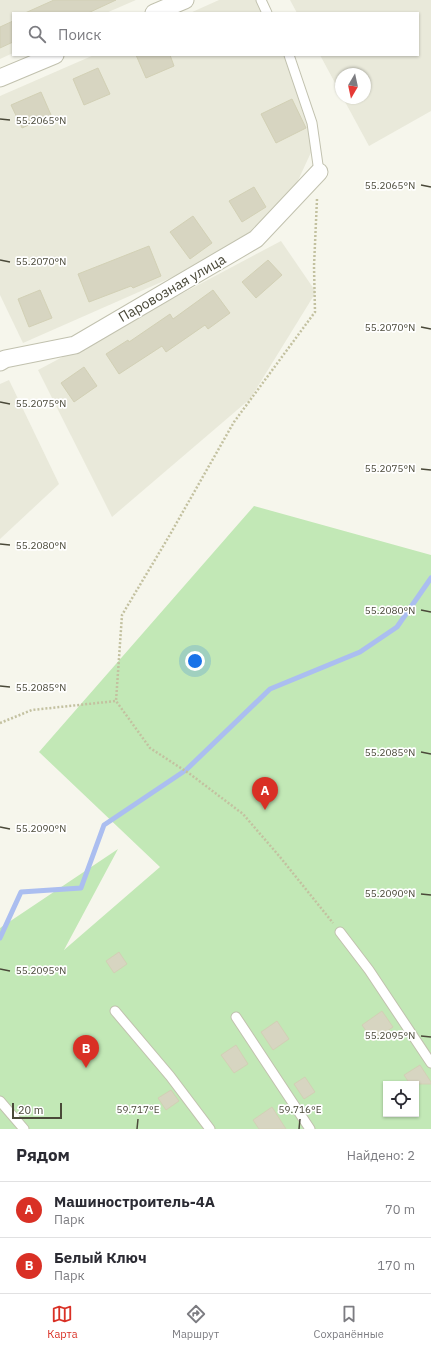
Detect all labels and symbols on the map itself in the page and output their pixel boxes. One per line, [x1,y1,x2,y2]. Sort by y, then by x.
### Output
north arrow [335,68,371,104]
text: 55.2065°N [16,114,66,127]
text: 55.2065°N [365,179,415,192]
street label: Паровозная улица [115,250,229,326]
text: 55.2070°N [16,255,66,268]
text: 55.2070°N [365,321,415,334]
text: 55.2075°N [16,397,66,410]
text: 55.2075°N [365,462,415,475]
text: 55.2080°N [16,539,66,552]
text: 55.2080°N [365,604,415,617]
your location [185,651,205,671]
text: 55.2085°N [16,681,66,694]
text: 55.2085°N [365,746,415,759]
pin: A [252,777,278,810]
text: 55.2090°N [16,822,66,835]
text: 55.2090°N [365,887,415,900]
text: 55.2095°N [16,964,66,977]
text: 55.2095°N [365,1029,415,1042]
pin: B [73,1035,99,1068]
scale bar [12,1101,62,1120]
text: 59.717°E [116,1103,160,1116]
text: 59.716°E [278,1103,322,1116]

